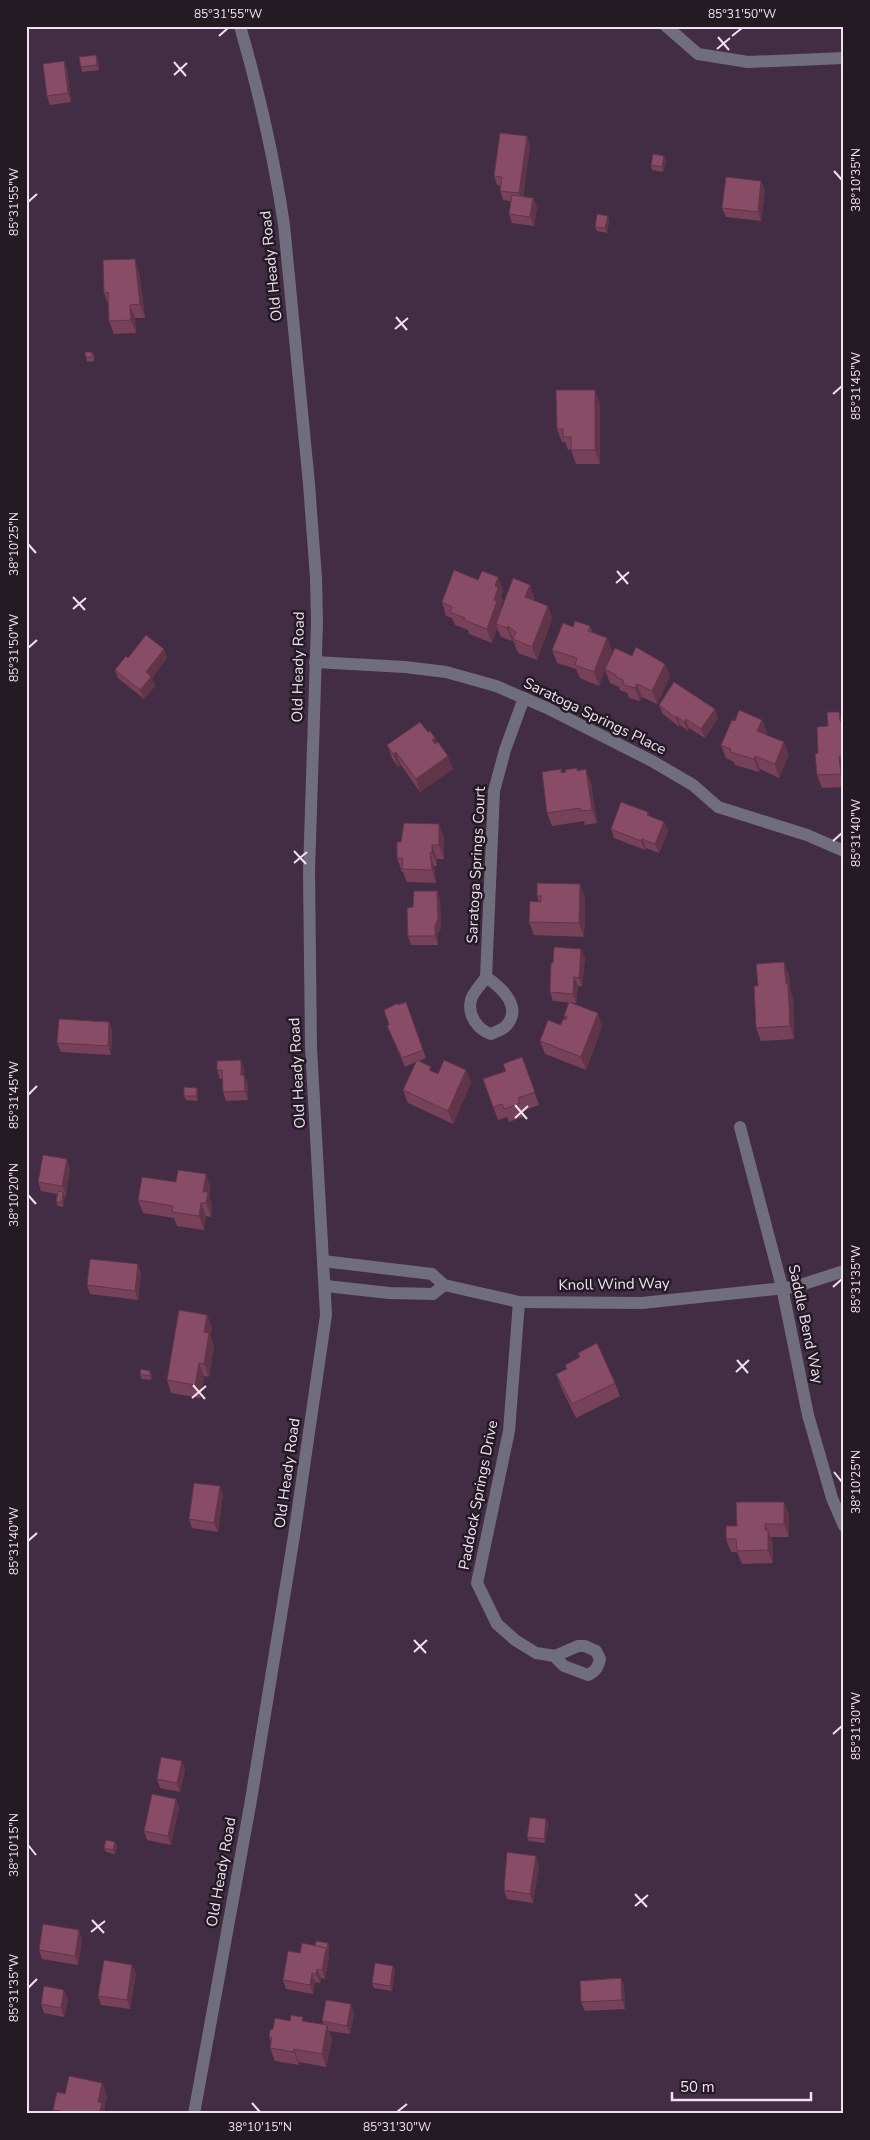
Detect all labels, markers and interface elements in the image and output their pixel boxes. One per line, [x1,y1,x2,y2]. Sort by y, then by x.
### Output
text: 85°31'55"W [194,6,262,22]
text: 85°31'50"W [708,6,776,22]
text: 38°10'35"N [848,148,864,212]
text: 85°31'55"W [6,168,22,236]
street label: Old Heady Road [255,210,287,322]
text: 85°31'45"W [848,352,864,420]
text: 38°10'25"N [6,512,22,576]
street label: Old Heady Road [287,611,309,723]
text: 85°31'50"W [6,614,22,682]
street label: Saratoga Springs Place [520,673,670,759]
street label: Saratoga Springs Court [462,785,490,944]
text: 85°31'40"W [848,799,864,867]
street label: Old Heady Road [284,1017,310,1129]
text: 85°31'45"W [6,1061,22,1129]
text: 38°10'20"N [6,1163,22,1227]
text: 85°31'35"W [848,1245,864,1313]
street label: Saddle Bend Way [784,1263,828,1386]
street label: Knoll Wind Way [558,1273,670,1295]
street label: Old Heady Road [269,1417,305,1529]
street label: Paddock Springs Drive [454,1418,502,1572]
text: 38°10'25"N [848,1450,864,1514]
text: 85°31'40"W [6,1507,22,1575]
text: 85°31'30"W [848,1692,864,1760]
text: 38°10'15"N [6,1813,22,1877]
street label: Old Heady Road [202,1816,240,1928]
text: 85°31'35"W [6,1954,22,2022]
scale bar [672,2070,811,2102]
text: 50 m [680,2077,715,2097]
text: 38°10'15"N [228,2119,292,2135]
text: 85°31'30"W [363,2119,431,2135]

